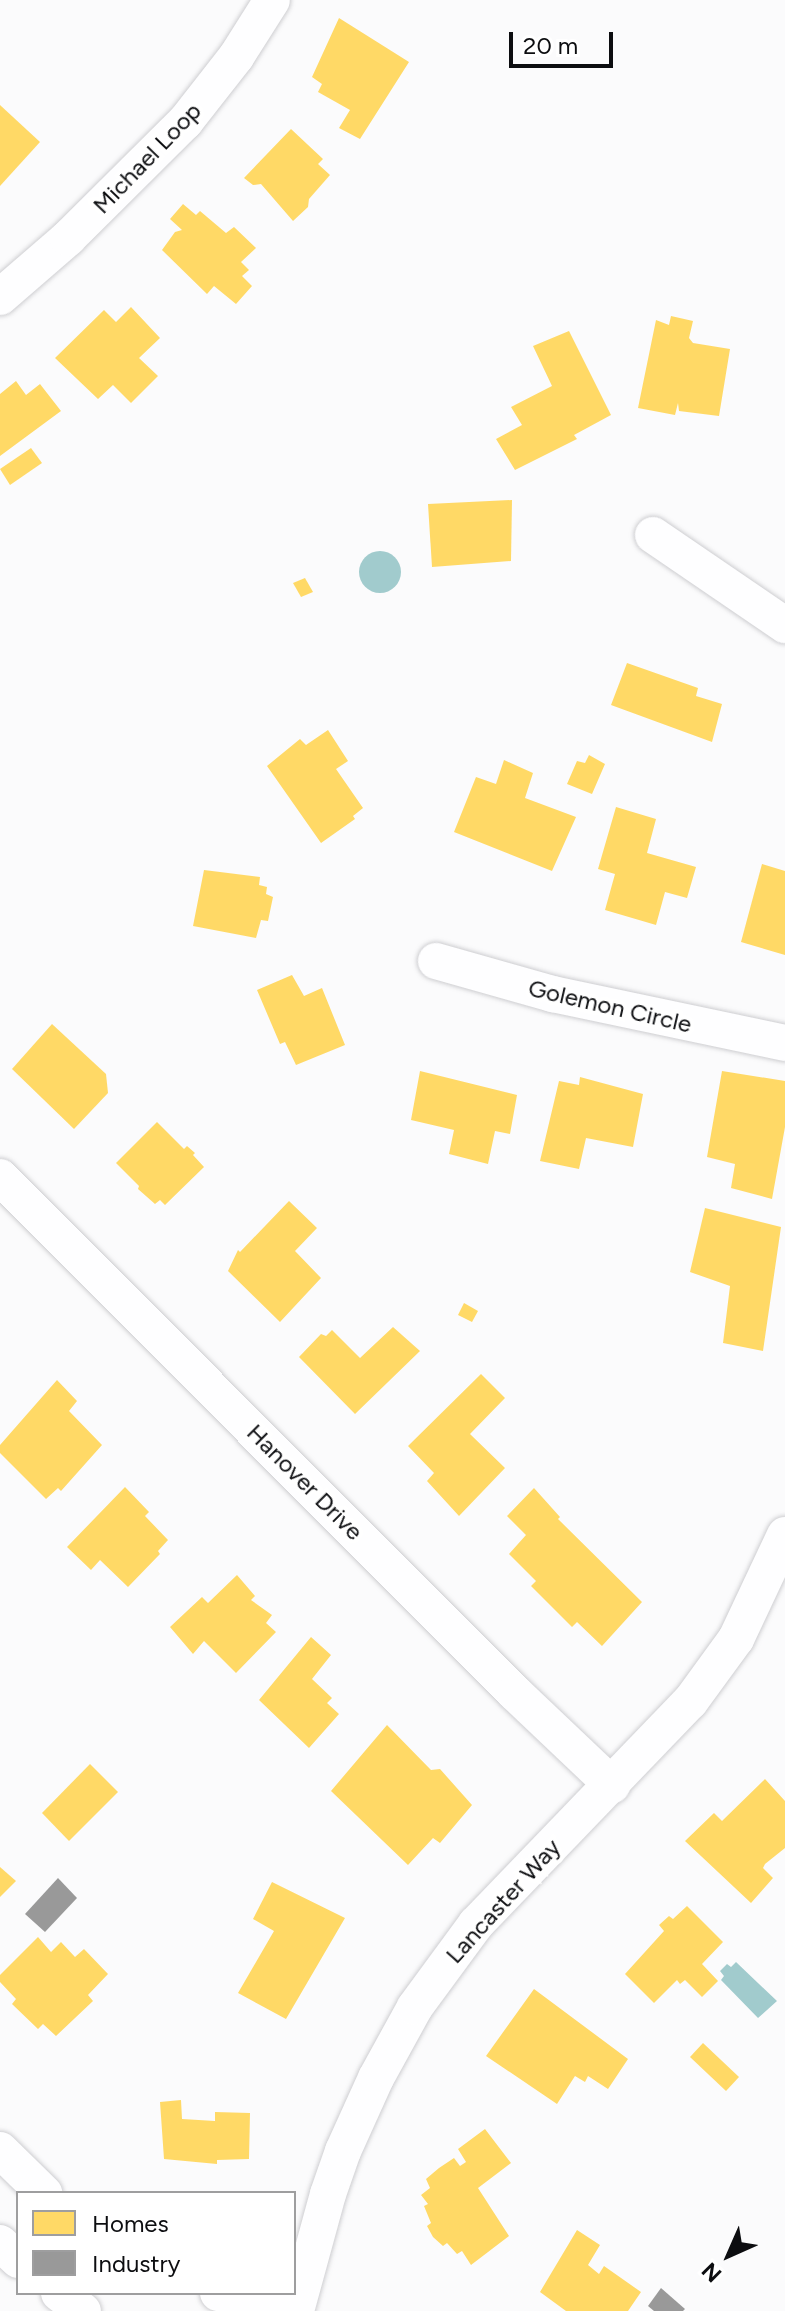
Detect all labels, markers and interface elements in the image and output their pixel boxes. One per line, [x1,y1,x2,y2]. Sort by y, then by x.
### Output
scale bar [513,16,617,66]
text: 20 m [523,31,578,60]
street label: Michael Loop [87,96,207,220]
street label: Golemon Circle [526,973,694,1039]
street label: Hanover Drive [241,1418,369,1546]
street label: Lancaster Way [440,1833,566,1969]
legend [16,2191,296,2295]
text: Homes [92,2209,169,2238]
north arrow [689,2215,769,2295]
text: Industry [92,2249,180,2278]
text: N [696,2257,727,2288]

